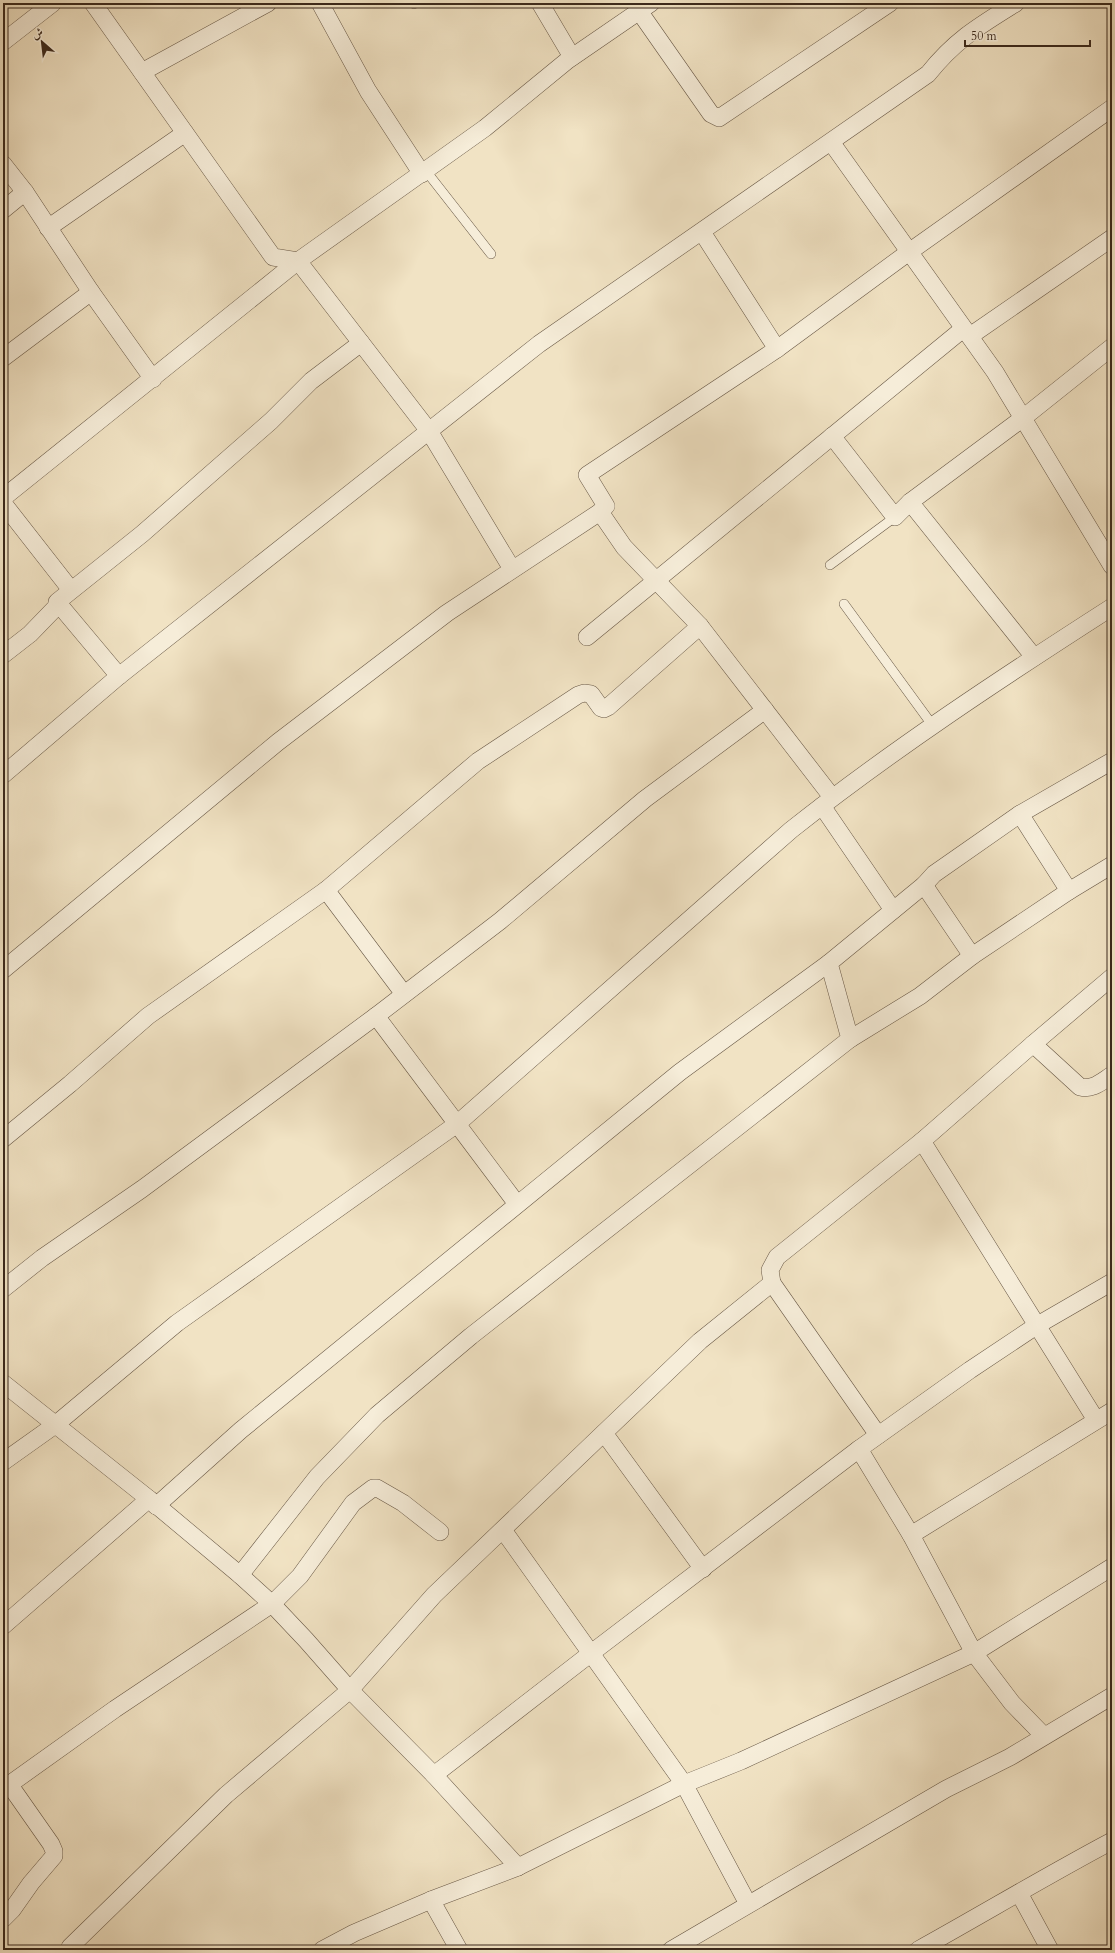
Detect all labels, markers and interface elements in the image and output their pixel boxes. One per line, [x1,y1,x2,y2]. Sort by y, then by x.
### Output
north arrow [22,22,62,62]
scale bar [965,22,1090,48]
text: ش [29,24,46,43]
text: 50 m [971,28,998,44]

